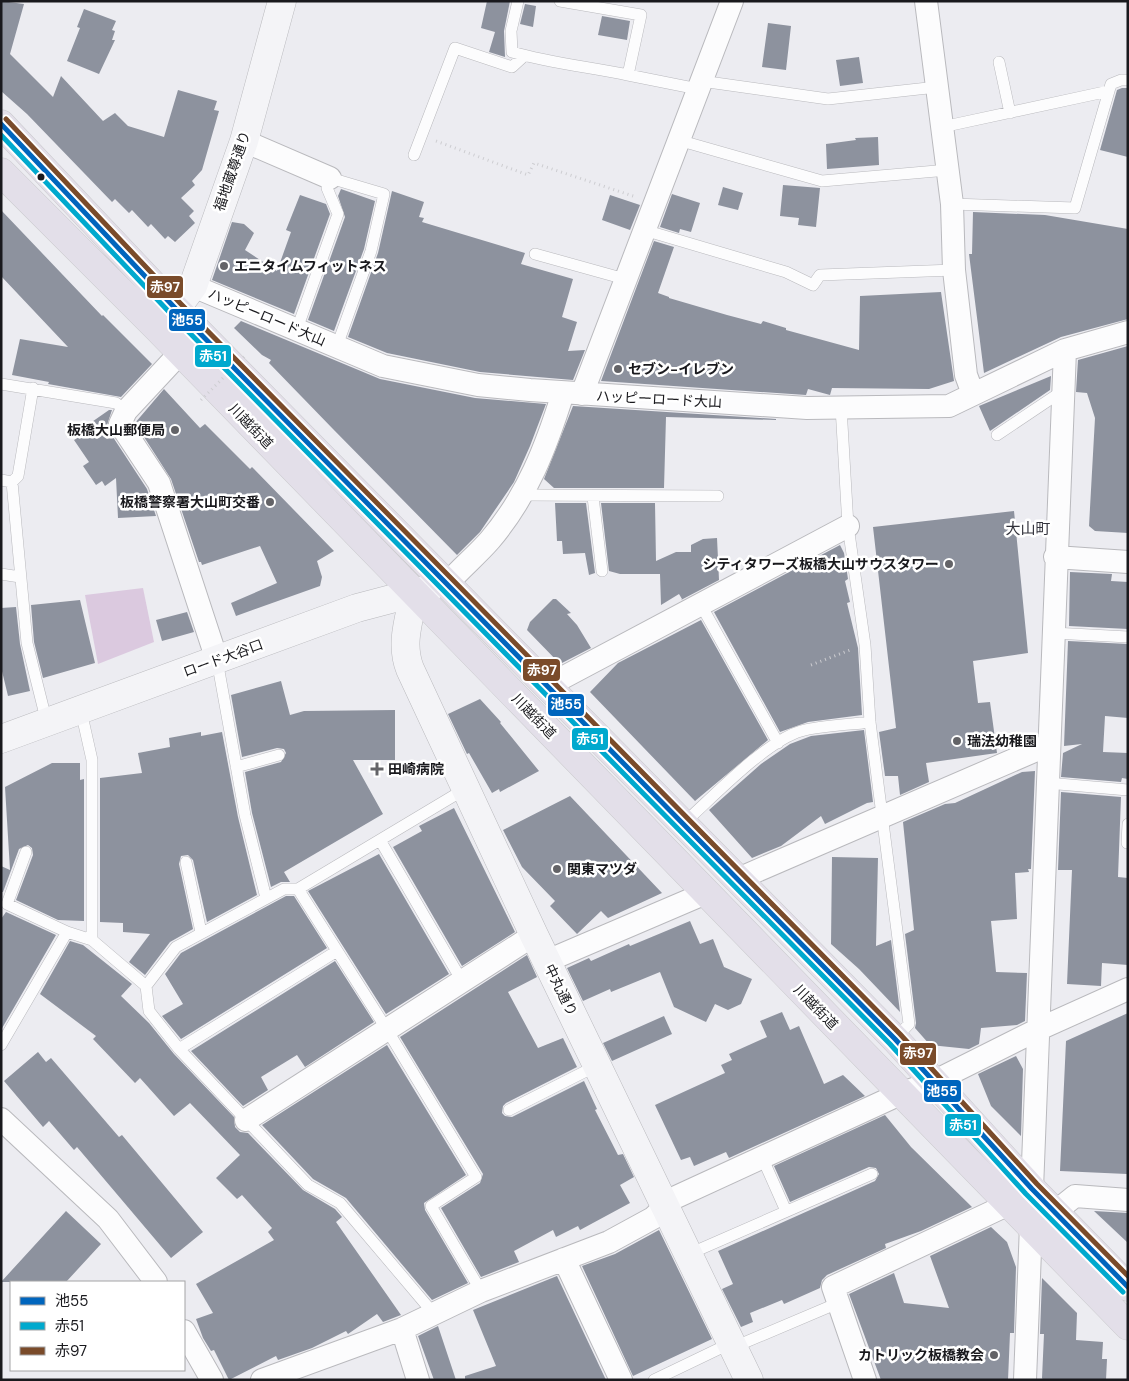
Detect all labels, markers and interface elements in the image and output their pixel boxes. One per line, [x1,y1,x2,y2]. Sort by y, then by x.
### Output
street label: 福地蔵尊通り [210,128,254,214]
unlabelled marker [36,172,46,182]
place label: エニタイムフィットネス [234,257,387,275]
marker: エニタイムフィットネス [218,260,230,272]
line badge: 赤97 [146,275,184,299]
text: 赤97 [150,278,181,296]
street label: ハッピーロード大山 [205,284,329,350]
line badge: 池55 [168,308,206,332]
text: 池55 [171,311,203,329]
line badge: 赤51 [194,344,232,368]
text: 赤51 [199,347,227,365]
place label: セブン-イレブン [628,360,734,378]
marker: セブン-イレブン [612,363,624,375]
street label: ハッピーロード大山 [596,387,722,411]
street label: 川越街道 [225,400,277,452]
place label: 板橋大山郵便局 [67,421,165,439]
marker: 板橋大山郵便局 [169,424,181,436]
place label: 板橋警察署大山町交番 [120,493,260,511]
marker: 板橋警察署大山町交番 [264,496,276,508]
district label: 大山町 [1005,519,1051,539]
place label: シティタワーズ板橋大山サウスタワー [703,555,939,573]
marker: シティタワーズ板橋大山サウスタワー [943,558,955,570]
street label: ロード大谷口 [180,635,266,681]
line badge: 赤97 [522,658,561,682]
text: 赤97 [527,661,558,679]
street label: 川越街道 [508,690,560,742]
line badge: 池55 [547,693,585,717]
text: 池55 [550,695,582,713]
line badge: 赤51 [571,727,609,751]
text: 赤51 [576,730,604,748]
place label: 瑞法幼稚園 [967,732,1037,750]
marker: 瑞法幼稚園 [951,735,963,747]
place label: 田崎病院 [388,760,444,778]
marker: 田崎病院 [370,762,384,776]
place label: 関東マツダ [567,860,637,878]
marker: 関東マツダ [551,863,563,875]
street label: 中丸通り [541,961,581,1019]
street label: 川越街道 [790,981,842,1033]
line badge: 赤97 [899,1042,937,1066]
text: 赤97 [903,1044,934,1062]
line badge: 池55 [923,1079,962,1103]
text: 池55 [926,1082,958,1100]
line badge: 赤51 [944,1113,982,1137]
text: 赤51 [949,1116,977,1134]
legend [10,1281,185,1371]
text: 池55 [55,1291,88,1311]
text: 赤51 [55,1316,84,1336]
text: 赤97 [55,1341,87,1361]
place label: カトリック板橋教会 [858,1346,984,1364]
marker: カトリック板橋教会 [988,1349,1000,1361]

